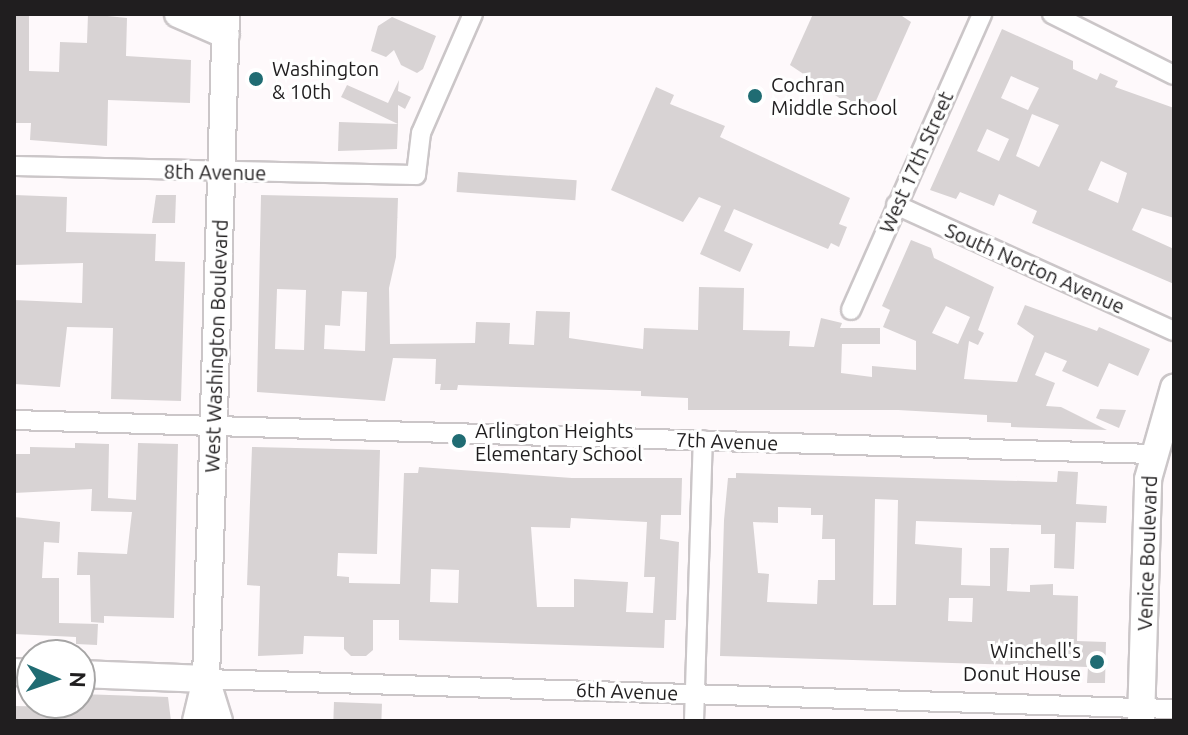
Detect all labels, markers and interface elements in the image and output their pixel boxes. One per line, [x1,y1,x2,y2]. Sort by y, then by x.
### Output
place label: Washington & 10th [272,56,379,103]
marker: Washington & 10th [247,70,265,88]
place label: Cochran Middle School [771,72,897,119]
marker: Cochran Middle School [746,87,764,105]
street label: West 17th Street [874,87,958,237]
street label: 8th Avenue [164,159,266,185]
street label: South Norton Avenue [942,218,1128,318]
street label: West Washington Boulevard [200,219,232,473]
place label: Arlington Heights Elementary School [475,418,642,465]
street label: 7th Avenue [675,427,779,455]
marker: Arlington Heights Elementary School [450,432,468,450]
street label: Venice Boulevard [1132,475,1162,631]
place label: Winchell's Donut House [963,638,1081,685]
north arrow [16,639,96,719]
marker: Winchell's Donut House [1088,653,1106,671]
text: N [66,671,91,688]
street label: 6th Avenue [575,677,679,705]

